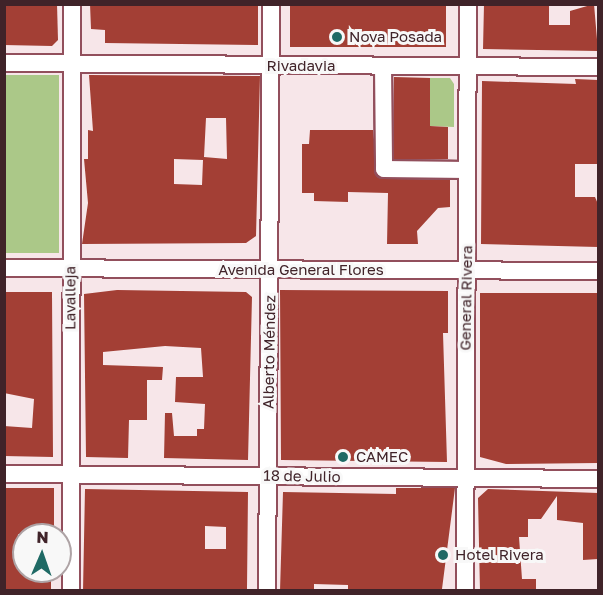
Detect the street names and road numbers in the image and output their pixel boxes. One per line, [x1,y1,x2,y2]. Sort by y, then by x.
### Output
street label: Rivadavia [267,57,335,75]
street label: General Rivera [456,245,476,351]
street label: Avenida General Flores [218,261,384,279]
street label: Lavalleja [61,266,79,330]
street label: Alberto Méndez [259,295,279,409]
street label: 18 de Julio [263,466,341,486]

